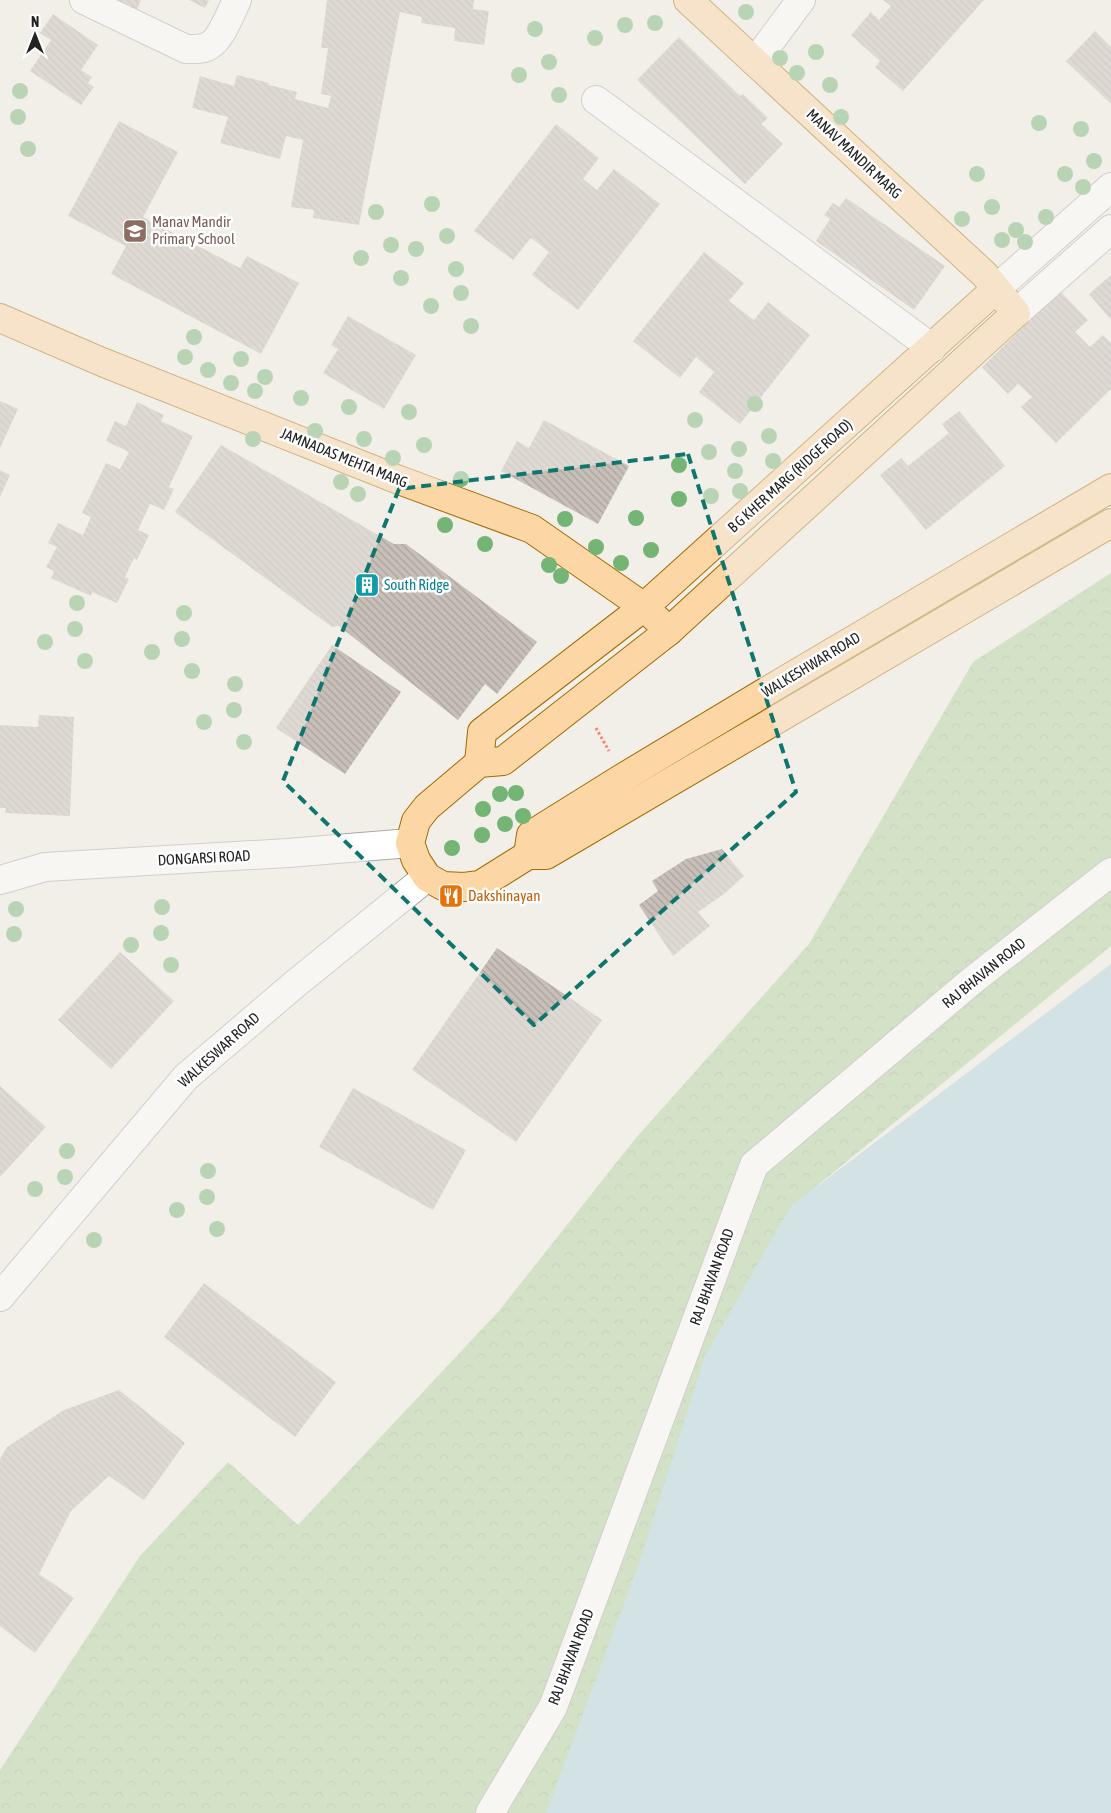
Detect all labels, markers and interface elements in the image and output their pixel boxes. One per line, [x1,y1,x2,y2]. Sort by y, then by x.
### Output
north arrow [10,10,60,60]
text: N [31,14,39,30]
street label: MANAV MANDIR MARG [803,105,905,202]
place label: Manav Mandir Primary School [152,213,235,247]
school or university icon: Manav Mandir Primary School [122,218,148,244]
street label: B G KHER MARG (RIDGE ROAD) [724,415,855,536]
street label: JAMNADAS MEHTA MARG [278,424,410,491]
building icon: South Ridge [354,572,380,598]
place label: South Ridge [384,576,449,593]
street label: WALKESHWAR ROAD [758,628,863,701]
street label: DONGARSI ROAD [157,847,251,868]
restaurant icon: Dakshinayan [438,883,464,909]
place label: Dakshinayan [468,887,541,904]
street label: RAJ BHAVAN ROAD [939,934,1029,1011]
street label: WALKESWAR ROAD [175,1009,263,1090]
street label: RAJ BHAVAN ROAD [686,1226,737,1328]
street label: RAJ BHAVAN ROAD [544,1606,597,1707]

